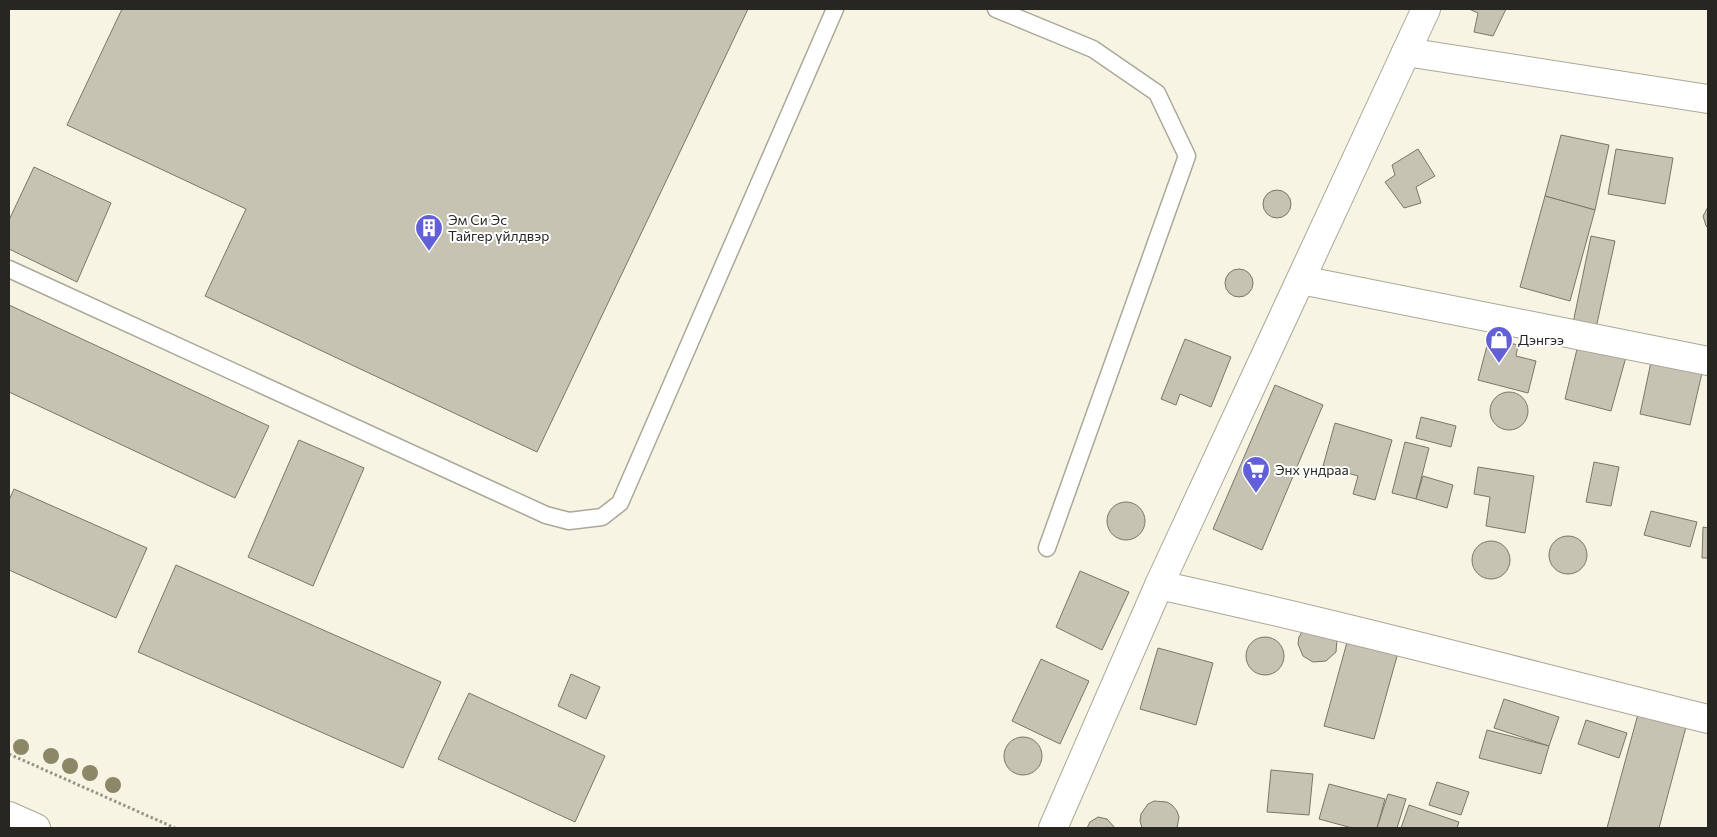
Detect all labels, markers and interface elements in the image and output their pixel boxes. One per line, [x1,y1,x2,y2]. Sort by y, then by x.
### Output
place label: Эм Си Эс Тайгер үйлдвэр [448,211,549,244]
building icon: Эм Си Эс Тайгер үйлдвэр [414,213,444,252]
shop icon: Дэнгээ [1484,325,1514,364]
place label: Дэнгээ [1518,331,1564,348]
supermarket icon: Энх ундраа [1241,455,1271,494]
place label: Энх ундраа [1275,461,1349,478]

